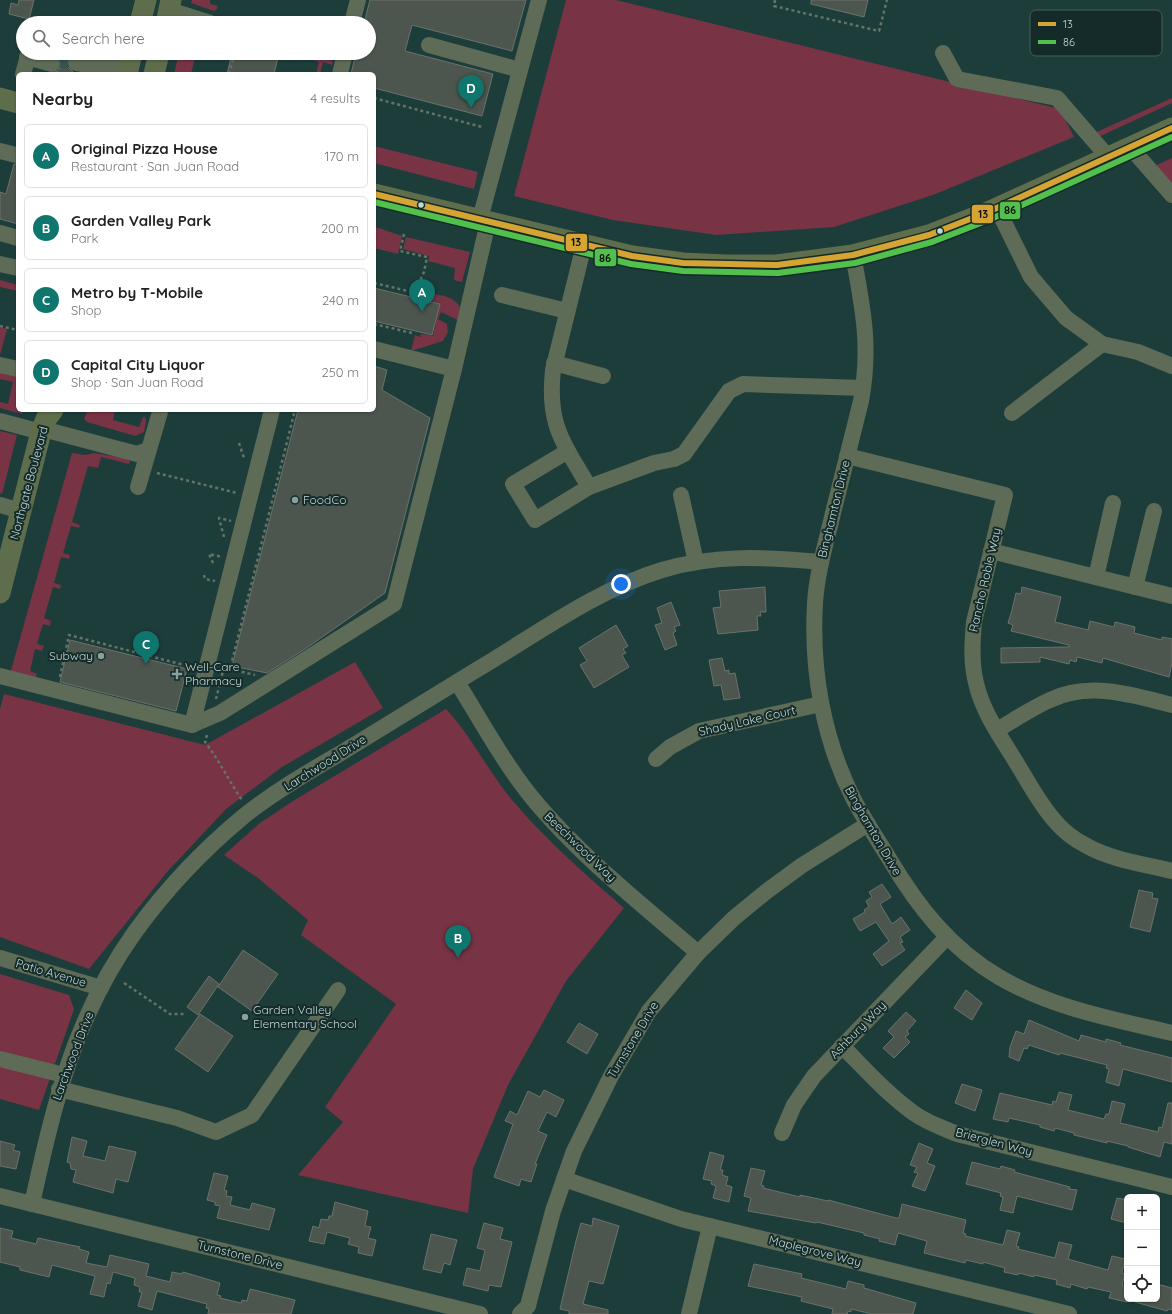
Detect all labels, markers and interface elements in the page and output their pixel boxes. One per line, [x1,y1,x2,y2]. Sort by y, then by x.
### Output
legend [1030,10,1162,56]
search box [16,16,376,60]
text: 13 [1063,17,1073,31]
icon: search [30,27,52,49]
text: Search here [62,29,145,48]
text: 86 [1063,35,1075,49]
pin: D [458,75,484,108]
text: Nearby [32,88,93,109]
text: 4 results [310,90,360,106]
text: Original Pizza House [71,139,218,158]
text: A [42,148,50,164]
text: 170 m [324,148,359,164]
text: Restaurant · San Juan Road [71,158,239,174]
unlabelled marker [416,200,426,210]
line badge: 86 [999,201,1021,220]
text: 86 [1004,203,1016,217]
line badge: 13 [971,204,994,224]
text: 13 [978,207,988,221]
text: Garden Valley Park [71,211,211,230]
text: B [42,220,50,236]
text: 200 m [321,220,359,236]
unlabelled marker [935,226,945,236]
text: Park [71,230,99,246]
line badge: 13 [565,233,588,252]
text: 13 [571,235,581,249]
line badge: 86 [594,248,617,267]
text: 86 [599,251,611,265]
pin: A [409,279,435,312]
text: Metro by T-Mobile [71,283,203,302]
text: C [42,292,50,308]
text: 240 m [322,292,359,308]
text: Shop [71,302,101,318]
text: Capital City Liquor [71,355,205,374]
text: D [41,364,51,380]
text: 250 m [322,364,359,380]
text: Shop · San Juan Road [71,374,203,390]
street label: Northgate Boulevard [6,425,51,541]
street label: Binghamton Drive [814,458,853,559]
place label: FoodCo [303,492,346,507]
marker: FoodCo [290,495,300,505]
street label: Rancho Roble Way [965,526,1004,634]
your location [611,574,631,594]
pin: C [133,631,159,664]
place label: Subway [49,648,93,663]
marker: Subway [96,651,106,661]
place label: Well-Care Pharmacy [185,659,242,688]
marker: Well-Care Pharmacy [172,669,182,679]
street label: Shady Lake Court [697,702,797,739]
street label: Larchwood Drive [281,731,369,794]
street label: Binghamton Drive [842,784,905,878]
street label: Beechwood Way [541,809,619,885]
pin: B [445,925,471,958]
street label: Patio Avenue [14,955,88,990]
street label: Turnstone Drive [604,998,662,1081]
street label: Ashbury Way [826,998,889,1062]
place label: Garden Valley Elementary School [253,1002,357,1031]
street label: Larchwood Drive [49,1009,96,1102]
marker: Garden Valley Elementary School [240,1012,250,1022]
street label: Brierglen Way [954,1124,1034,1159]
map controls [1124,1194,1160,1302]
button: + [1124,1194,1160,1230]
button: − [1124,1230,1160,1266]
street label: Maplegrove Way [767,1232,863,1269]
street label: Turnstone Drive [196,1237,284,1272]
button: locate [1124,1266,1160,1302]

